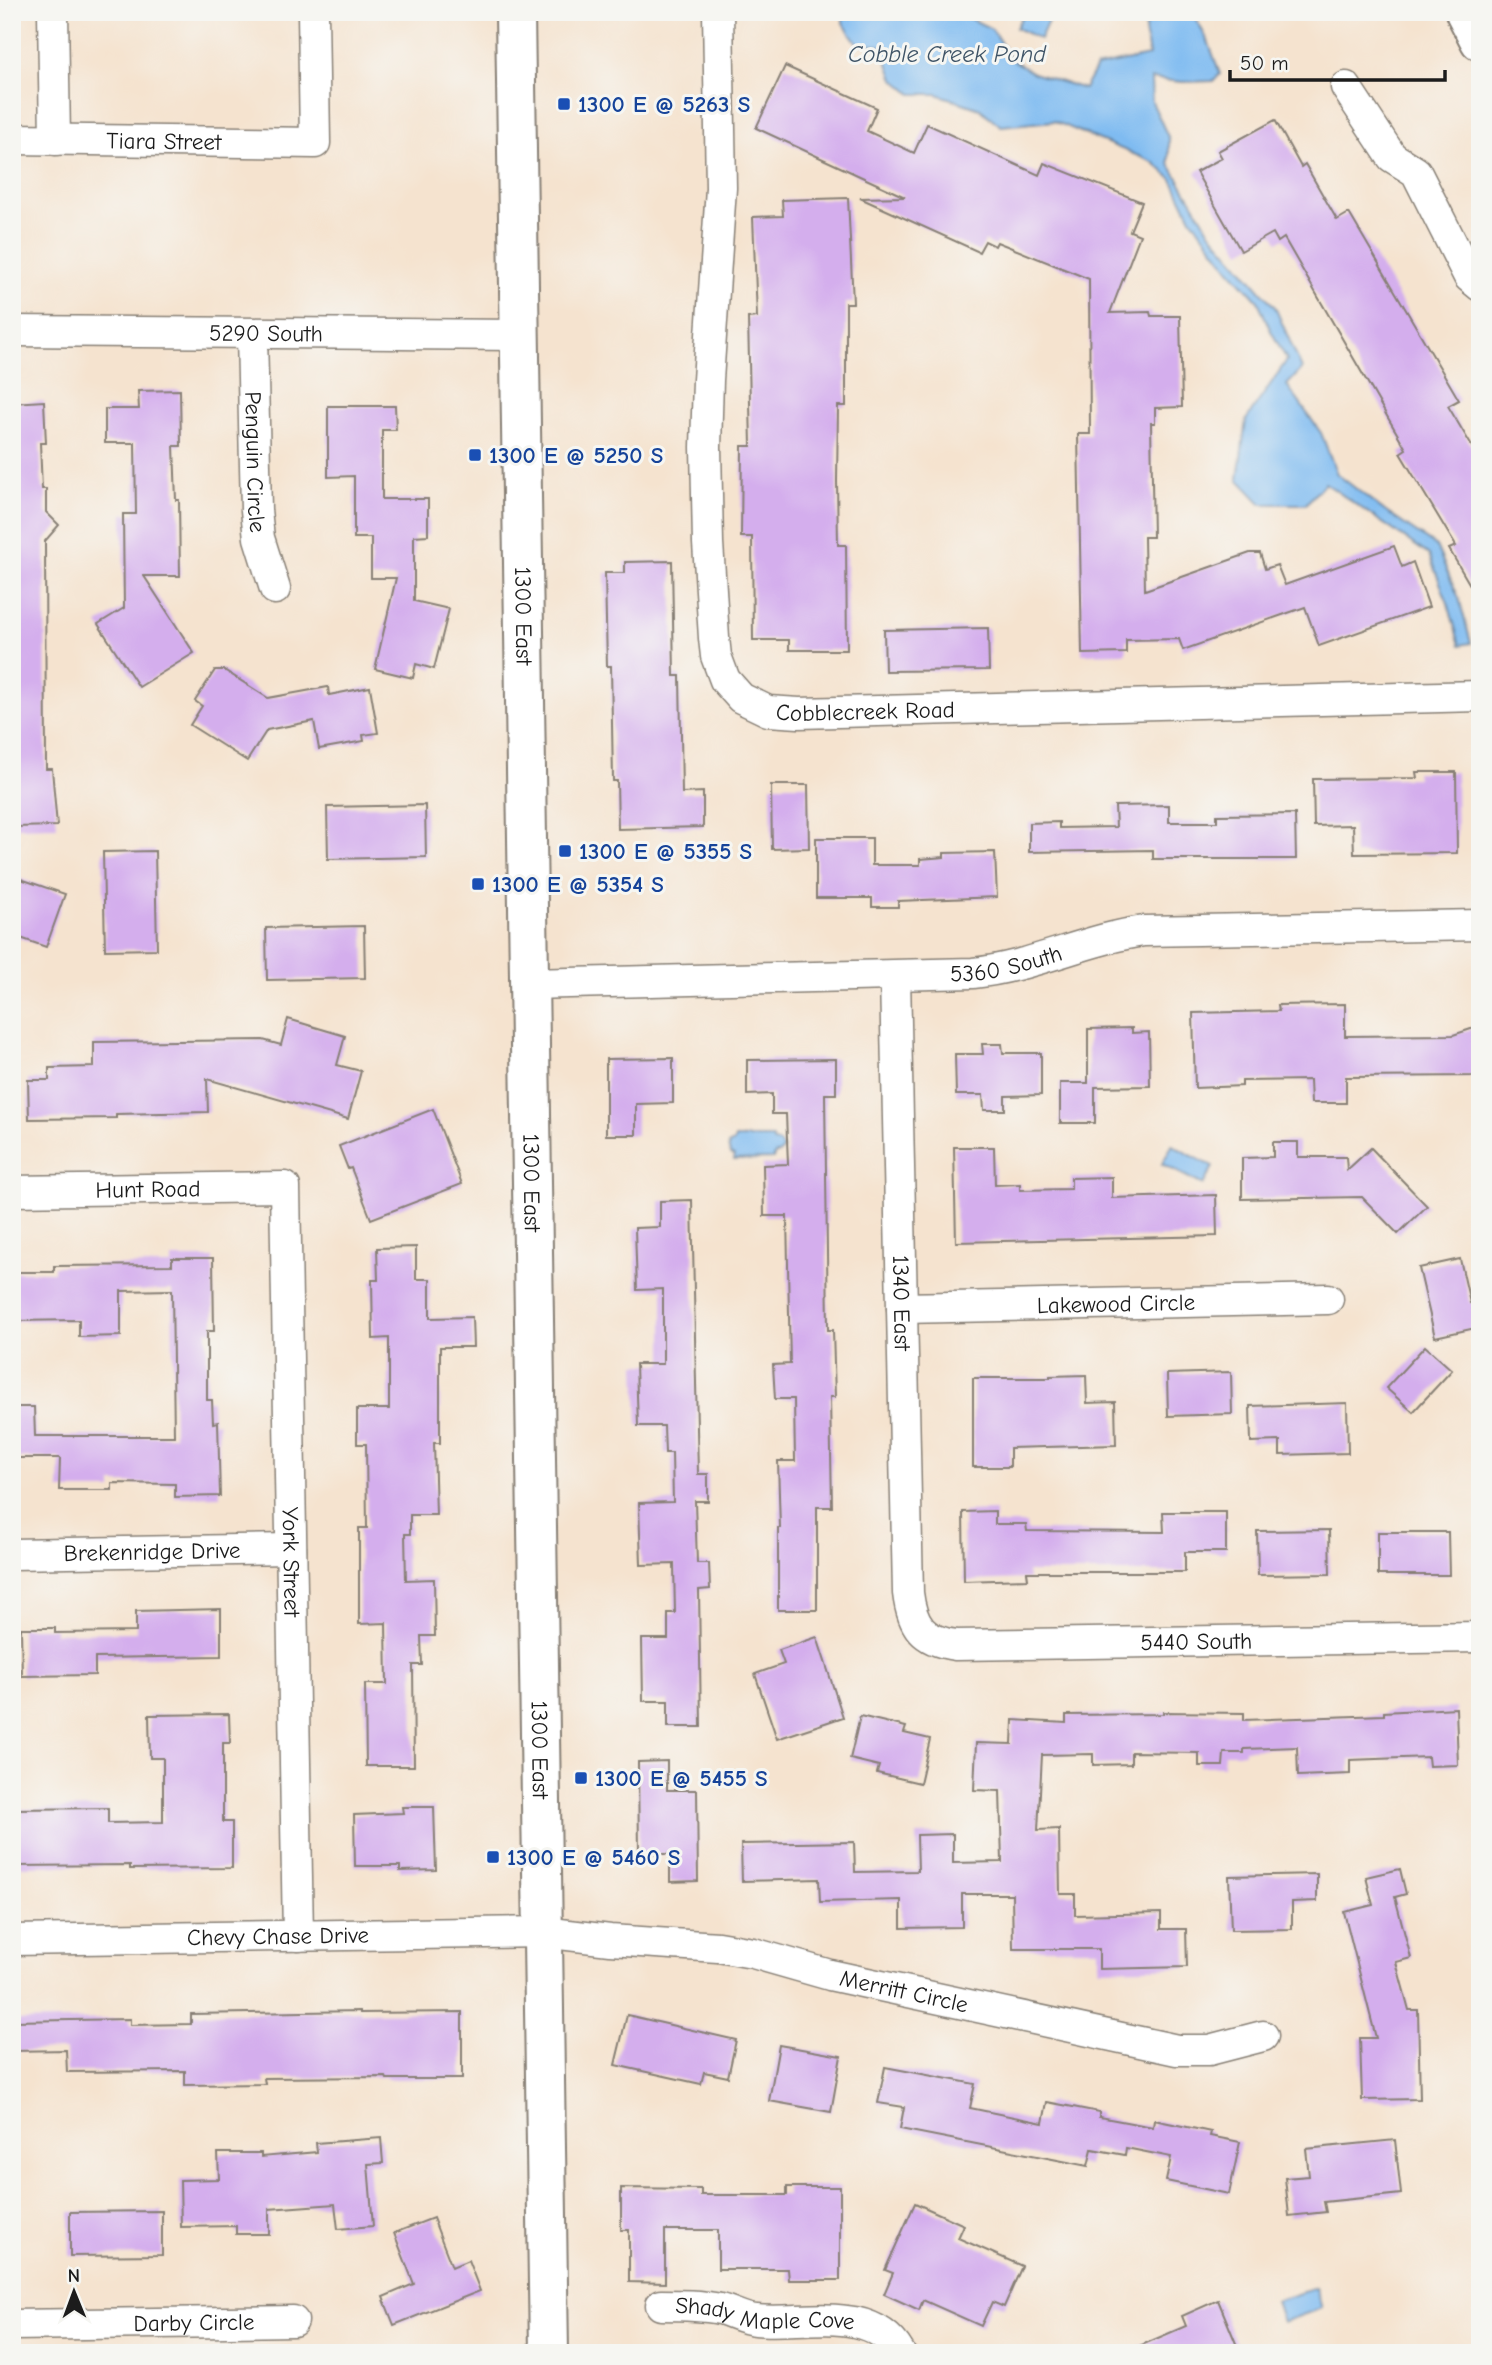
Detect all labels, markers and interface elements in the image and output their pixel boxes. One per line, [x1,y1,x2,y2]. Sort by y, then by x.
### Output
scale bar [1230,38,1445,82]
water label: Cobble Creek Pond [848,40,1047,68]
text: 50 m [1240,51,1289,75]
place label: 1300 E @ 5263 S [578,91,750,118]
marker: 1300 E @ 5263 S [556,96,572,112]
street label: Tiara Street [106,127,223,155]
street label: 5290 South [209,319,323,347]
street label: Penguin Circle [240,391,272,534]
place label: 1300 E @ 5250 S [489,442,663,469]
marker: 1300 E @ 5250 S [467,447,483,463]
street label: 1300 East [510,567,538,667]
street label: Cobblecreek Road [775,696,955,727]
place label: 1300 E @ 5355 S [579,838,752,865]
marker: 1300 E @ 5355 S [557,843,573,859]
place label: 1300 E @ 5354 S [492,871,664,898]
marker: 1300 E @ 5354 S [470,876,486,892]
street label: 5360 South [950,939,1065,987]
street label: 1300 East [518,1133,546,1234]
street label: Hunt Road [95,1175,201,1203]
street label: 1340 East [887,1255,916,1352]
street label: Lakewood Circle [1037,1288,1195,1319]
street label: York Street [277,1507,306,1619]
street label: Brekenridge Drive [63,1536,241,1567]
street label: 5440 South [1140,1627,1252,1656]
street label: 1300 East [526,1700,554,1801]
place label: 1300 E @ 5455 S [595,1765,768,1792]
marker: 1300 E @ 5455 S [573,1770,589,1786]
place label: 1300 E @ 5460 S [507,1844,680,1871]
marker: 1300 E @ 5460 S [485,1849,501,1865]
street label: Chevy Chase Drive [187,1921,369,1951]
street label: Merritt Circle [837,1964,971,2018]
north arrow [38,2256,108,2326]
text: N [67,2265,80,2287]
street label: Shady Maple Cove [675,2292,857,2335]
street label: Darby Circle [133,2308,255,2337]

